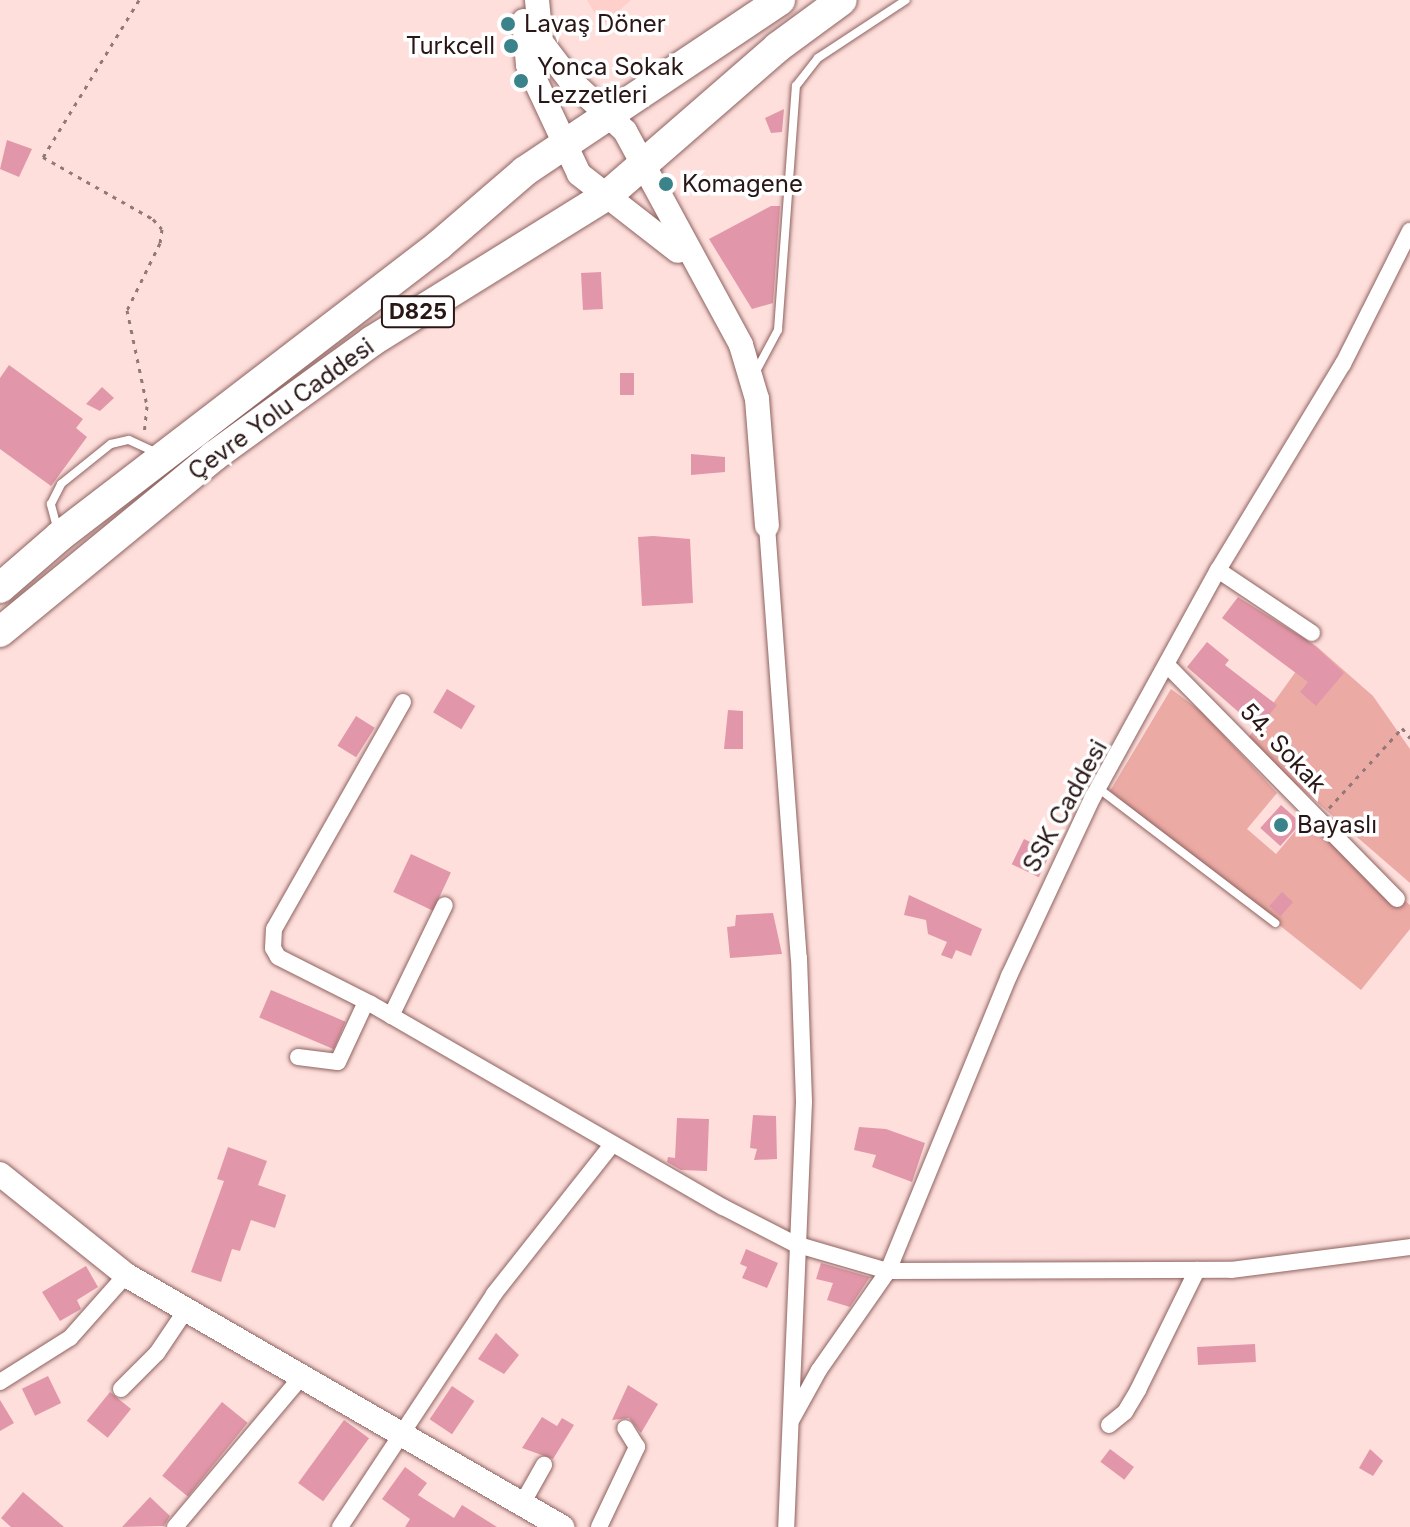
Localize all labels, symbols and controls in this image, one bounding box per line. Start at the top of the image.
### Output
place label: Lavaş Döner [524,10,666,38]
marker: Lavaş Döner [499,15,517,33]
place label: Turkcell [406,32,495,60]
marker: Turkcell [502,37,520,55]
place label: Yonca Sokak Lezzetleri [537,53,684,109]
marker: Yonca Sokak Lezzetleri [512,72,530,90]
place label: Komagene [682,170,803,198]
marker: Komagene [657,175,675,193]
road number: D825 [380,294,456,330]
street label: Çevre Yolu Caddesi [183,332,379,486]
street label: 54. Sokak [1234,697,1332,799]
street label: SSK Caddesi [1017,735,1113,877]
place label: Bayaslı [1297,811,1377,839]
marker: Bayaslı [1272,816,1290,834]

